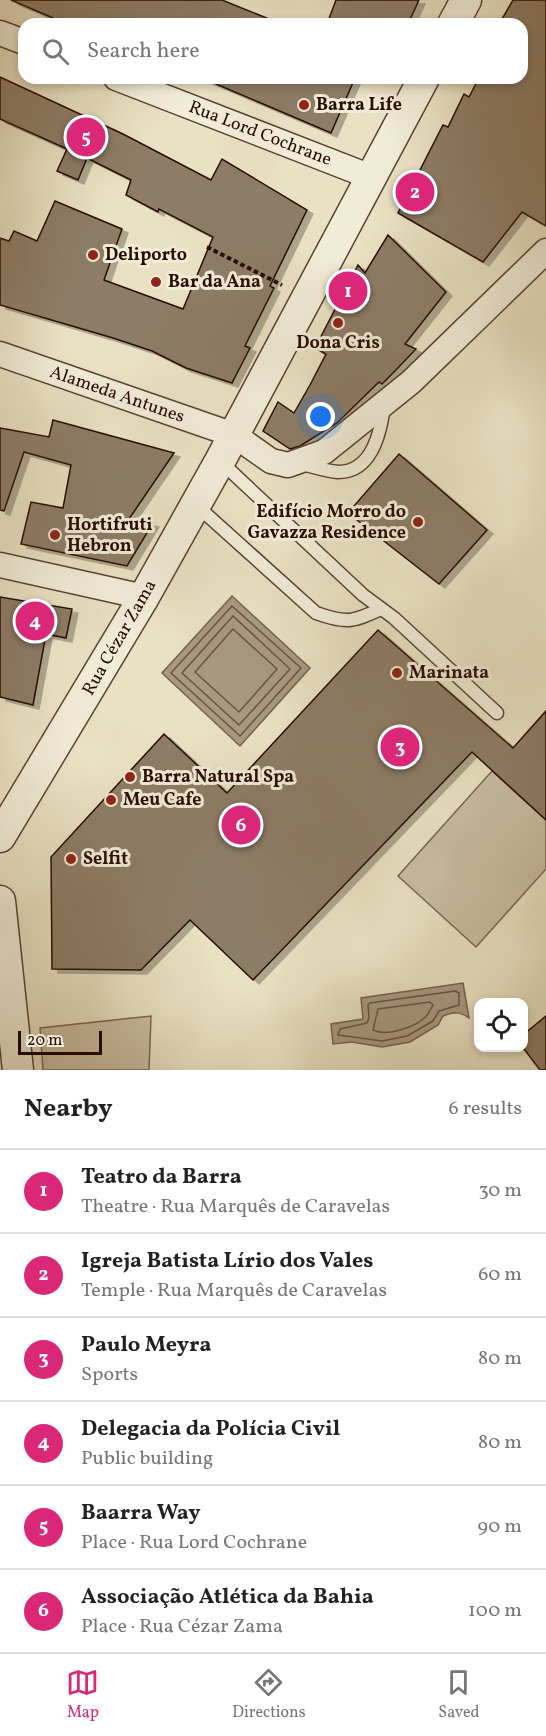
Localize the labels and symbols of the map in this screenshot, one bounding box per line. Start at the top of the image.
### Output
place label: Barra Life [316,93,402,118]
street label: Rua Lord Cochrane [185,95,335,173]
marker: Barra Life [297,98,311,112]
pin: 5 [66,114,106,160]
pin: 2 [396,170,434,214]
place label: Deliporto [105,243,187,268]
marker: Deliporto [86,248,100,262]
pin: 1 [328,268,368,314]
place label: Bar da Ana [168,270,261,295]
marker: Bar da Ana [149,275,163,289]
marker: Dona Cris [331,316,345,330]
place label: Dona Cris [296,331,380,356]
street label: Alameda Antunes [46,360,188,430]
your location [306,402,335,431]
place label: Edifício Morro do Gavazza Residence [247,500,406,546]
place label: Hortifruti Hebron [67,513,153,559]
marker: Edifício Morro do Gavazza Residence [411,515,425,529]
marker: Hortifruti Hebron [48,528,62,542]
street label: Rua Cézar Zama [77,576,163,700]
pin: 4 [15,598,54,644]
place label: Marinata [409,661,489,686]
marker: Marinata [390,666,404,680]
pin: 3 [380,724,420,770]
place label: Barra Natural Spa [142,765,294,790]
marker: Barra Natural Spa [123,770,137,784]
place label: Meu Cafe [123,788,202,813]
marker: Meu Cafe [104,793,118,807]
pin: 6 [222,802,260,848]
place label: Selfit [83,847,128,872]
marker: Selfit [64,852,78,866]
scale bar [18,1028,102,1056]

